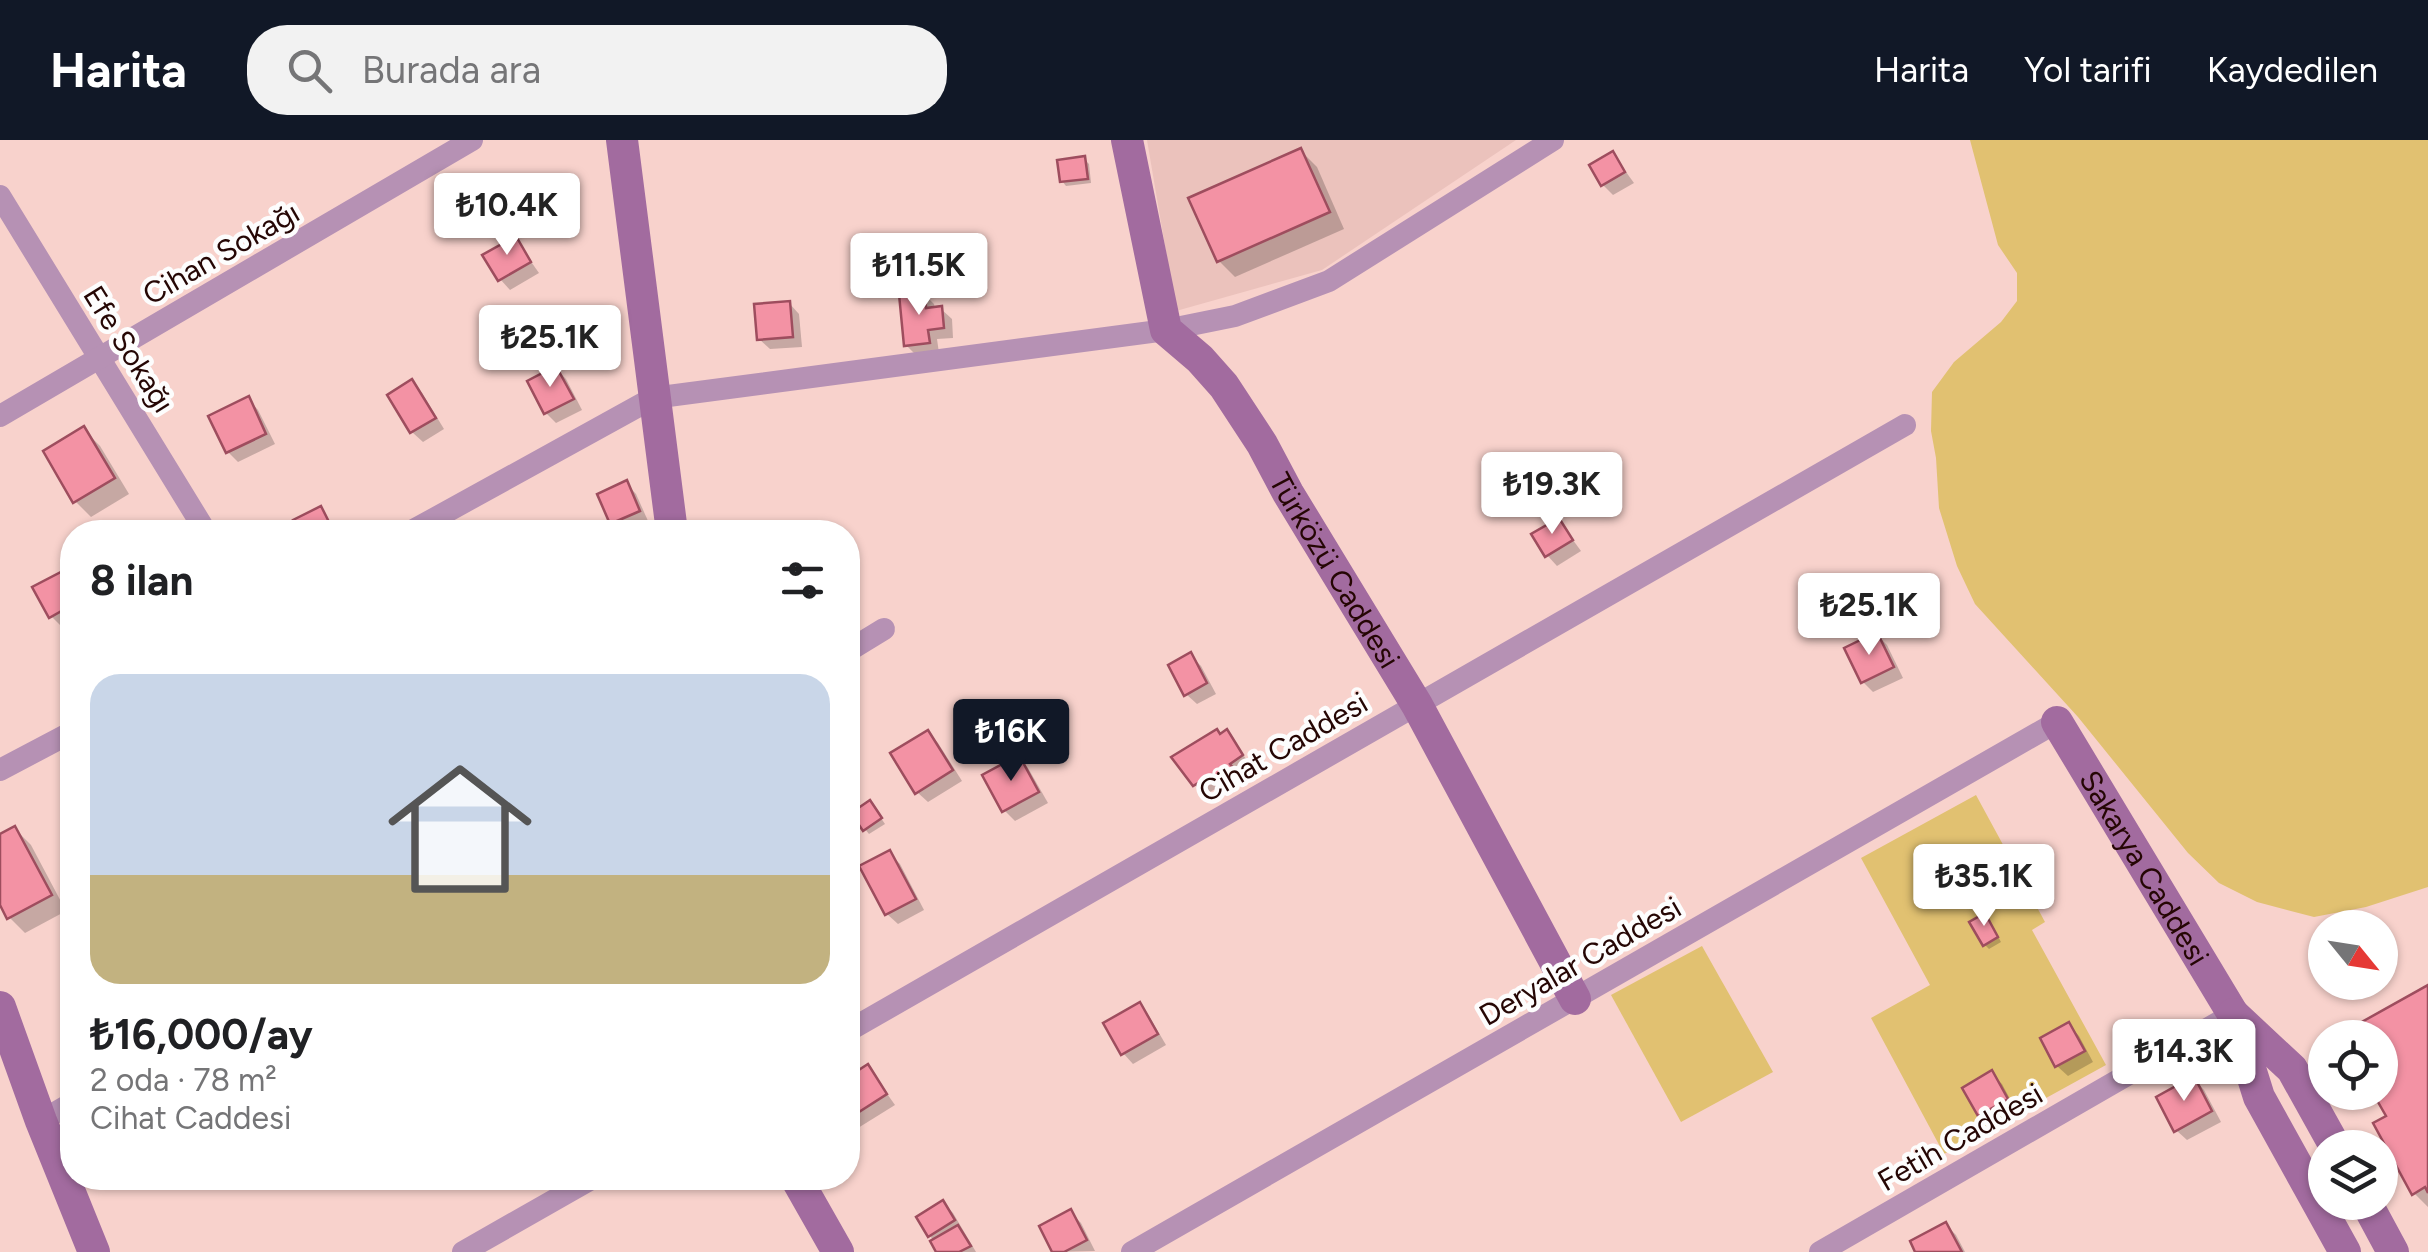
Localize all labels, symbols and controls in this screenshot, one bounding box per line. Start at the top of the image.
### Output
search box [247,25,947,115]
text: Harita [50,41,187,99]
icon: search [282,43,337,98]
text: Burada ara [362,47,541,93]
text: Harita [1874,49,1969,91]
text: Yol tarifi [2024,49,2152,91]
text: Kaydedilen [2207,49,2378,91]
pin: ₺10.4K [426,173,588,258]
text: ₺10.4K [456,186,558,224]
street label: Cihan Sokağı [136,193,306,313]
pin: ₺11.5K [838,233,1000,318]
text: ₺11.5K [872,246,966,284]
street label: Efe Sokağı [76,279,182,419]
pin: ₺25.1K [469,305,631,390]
text: ₺25.1K [501,318,599,356]
pin: ₺19.3K [1471,452,1633,537]
text: ₺19.3K [1503,465,1601,503]
street label: Türközü Caddesi [1262,466,1409,675]
icon: filters [775,553,830,608]
text: 8 ilan [90,555,193,606]
pin: ₺25.1K [1788,573,1950,658]
text: ₺25.1K [1820,586,1918,624]
street label: Cihat Caddesi [1192,684,1374,810]
pin: ₺16K [952,699,1070,784]
text: ₺16K [975,712,1047,750]
icon: home [370,739,550,919]
street label: Sakarya Caddesi [2072,763,2218,972]
pin: ₺35.1K [1903,844,2065,929]
text: ₺35.1K [1935,857,2033,895]
street label: Deryalar Caddesi [1473,888,1687,1034]
north arrow [2308,910,2398,1000]
map controls [2308,910,2398,1220]
text: ₺16,000/ay [90,1009,313,1060]
pin: ₺14.3K [2103,1019,2265,1104]
button: locate [2308,1020,2398,1110]
text: ₺14.3K [2134,1032,2234,1070]
text: 2 oda · 78 m² [90,1061,277,1099]
street label: Fetih Caddesi [1871,1075,2049,1199]
text: Cihat Caddesi [90,1099,291,1137]
button: layers [2308,1130,2398,1220]

